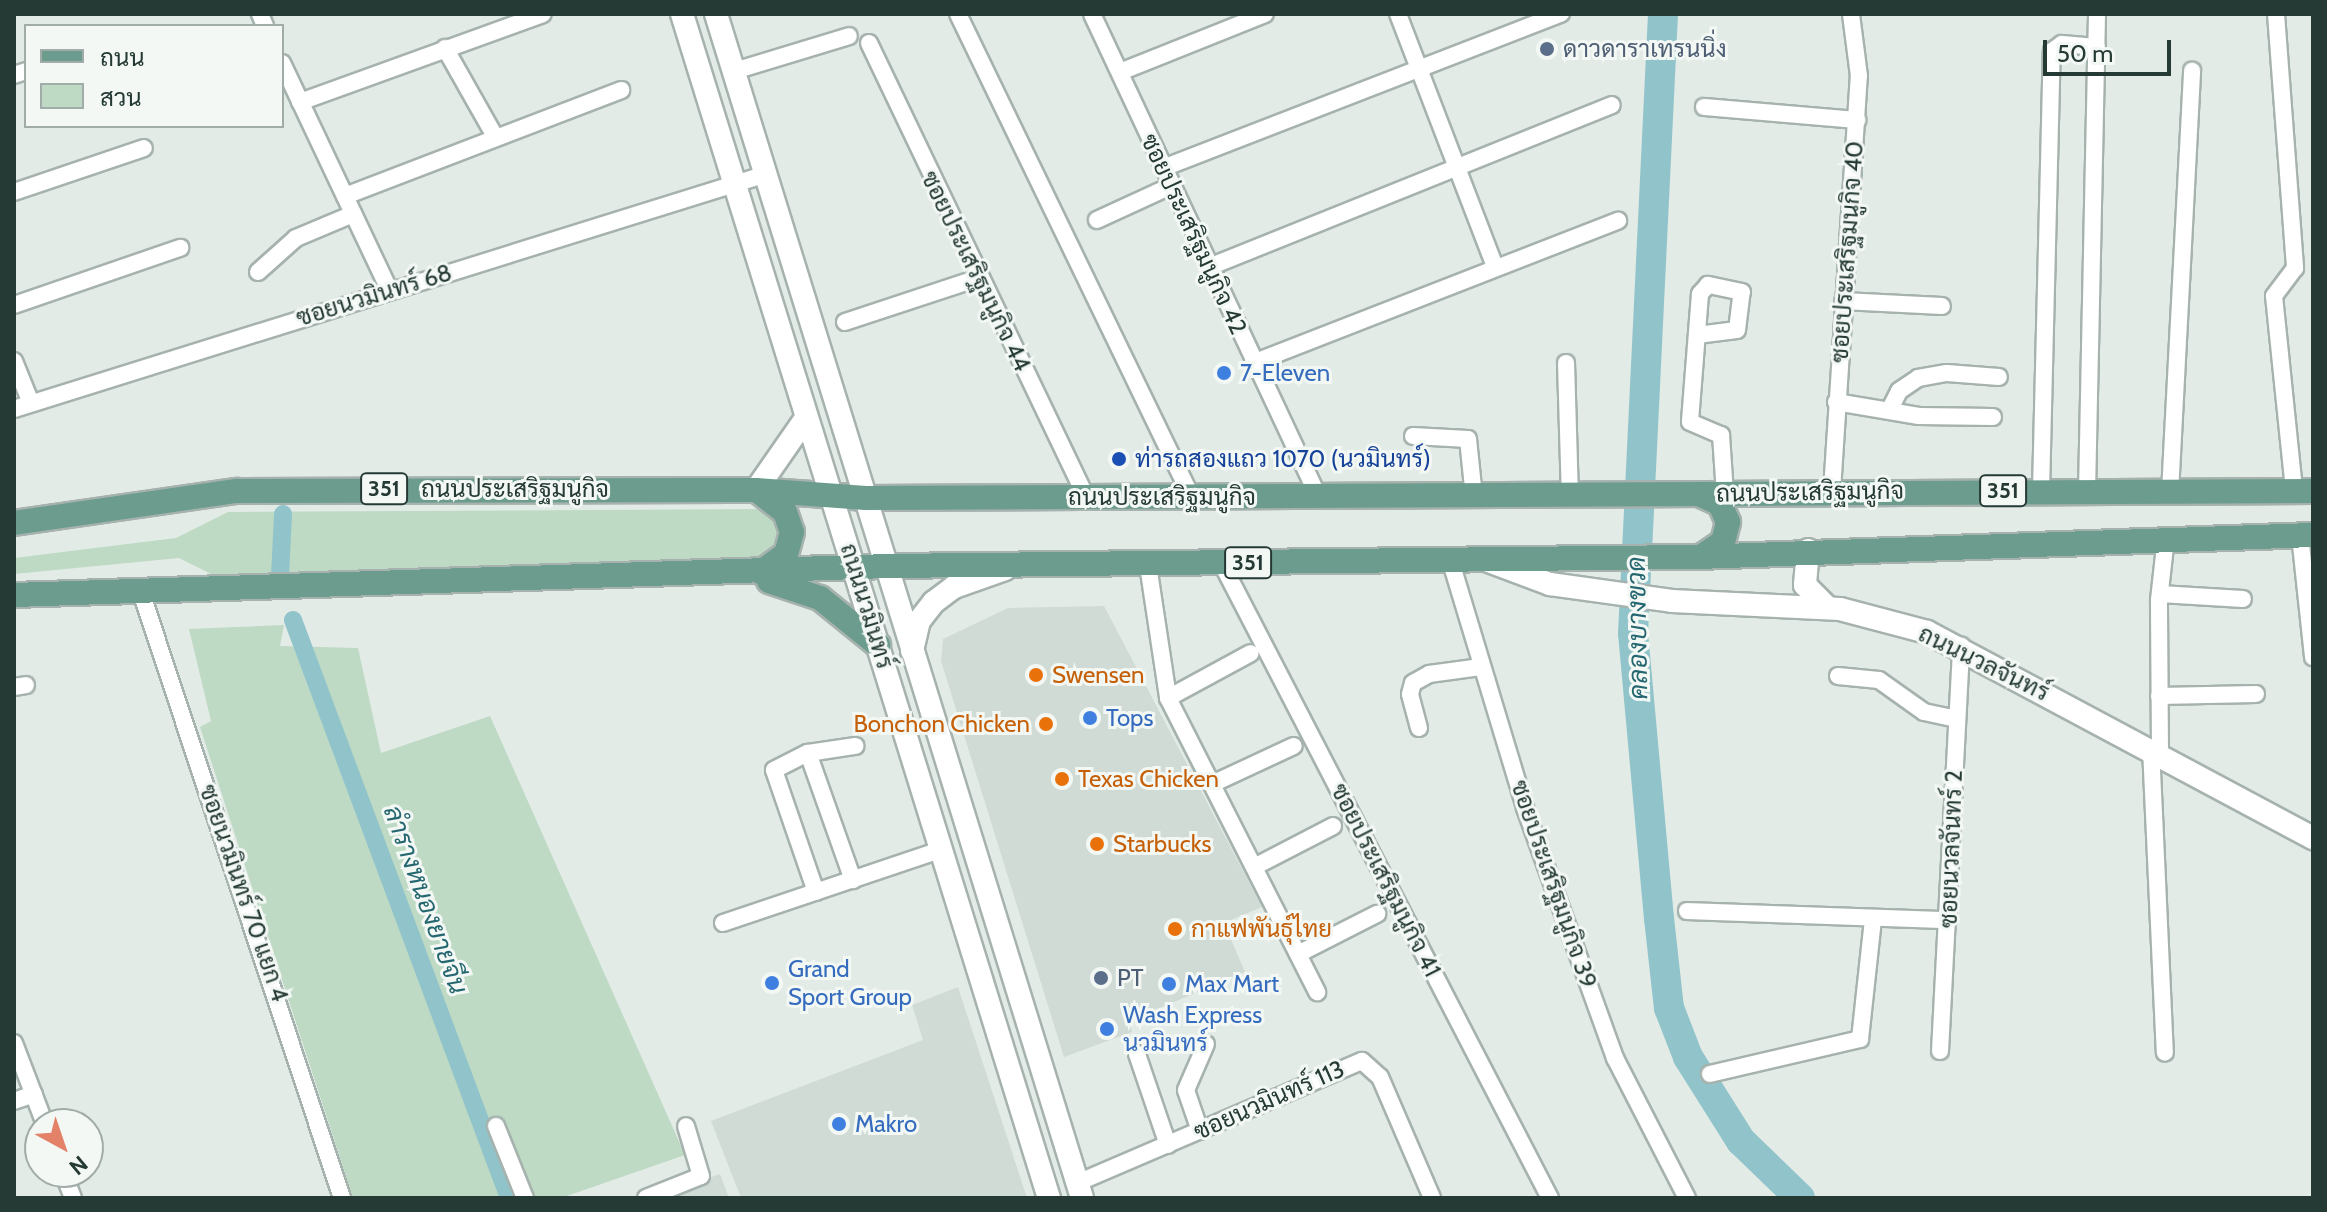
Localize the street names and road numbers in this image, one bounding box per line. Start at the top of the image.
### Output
street label: ซอยประเสริฐมนูกิจ 42 [1135,129,1253,339]
street label: ซอยประเสริฐมนูกิจ 40 [1825,140,1869,364]
street label: ซอยประเสริฐมนูกิจ 44 [915,166,1037,376]
street label: ซอยนวมินทร์ 68 [293,258,455,332]
road number: 351 [360,471,408,507]
road number: 351 [1979,473,2027,509]
street label: ถนนประเสริฐมนูกิจ [421,475,609,503]
street label: ถนนประเสริฐมนูกิจ [1716,476,1904,508]
street label: ถนนประเสริฐมนูกิจ [1068,483,1256,511]
street label: ถนนนวมินทร์ [834,540,900,672]
road number: 351 [1224,545,1272,581]
street label: ถนนนวลจันทร์ [1914,619,2054,707]
street label: ซอยนวลจันทร์ 2 [1934,770,1968,928]
street label: ซอยประเสริฐมนูกิจ 39 [1505,776,1603,992]
street label: ซอยประเสริฐมนูกิจ 41 [1325,779,1447,981]
street label: ซอยนวมินทร์ 70 แยก 4 [193,781,295,1005]
street label: ซอยนวมินทร์ 113 [1189,1054,1349,1146]

